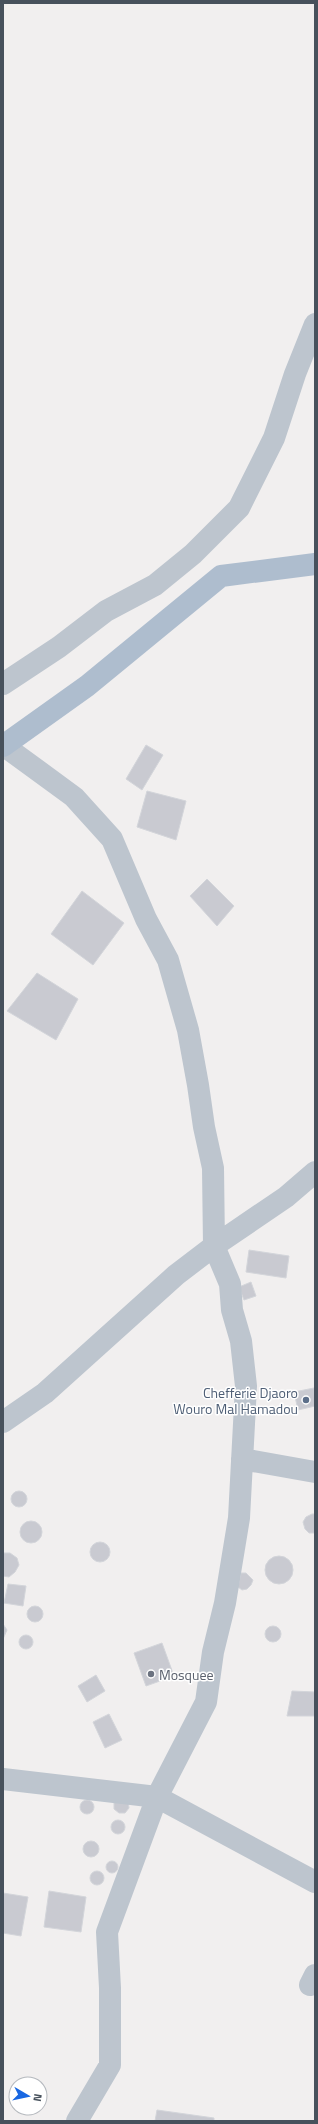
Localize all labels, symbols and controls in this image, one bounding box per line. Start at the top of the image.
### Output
place label: Chefferie Djaoro Wouro Mal Hamadou [173,1382,298,1419]
marker: Chefferie Djaoro Wouro Mal Hamadou [301,1395,311,1405]
place label: Mosquee [159,1664,214,1685]
marker: Mosquee [146,1669,156,1679]
north arrow [8,2076,48,2116]
text: N [29,2093,46,2103]

